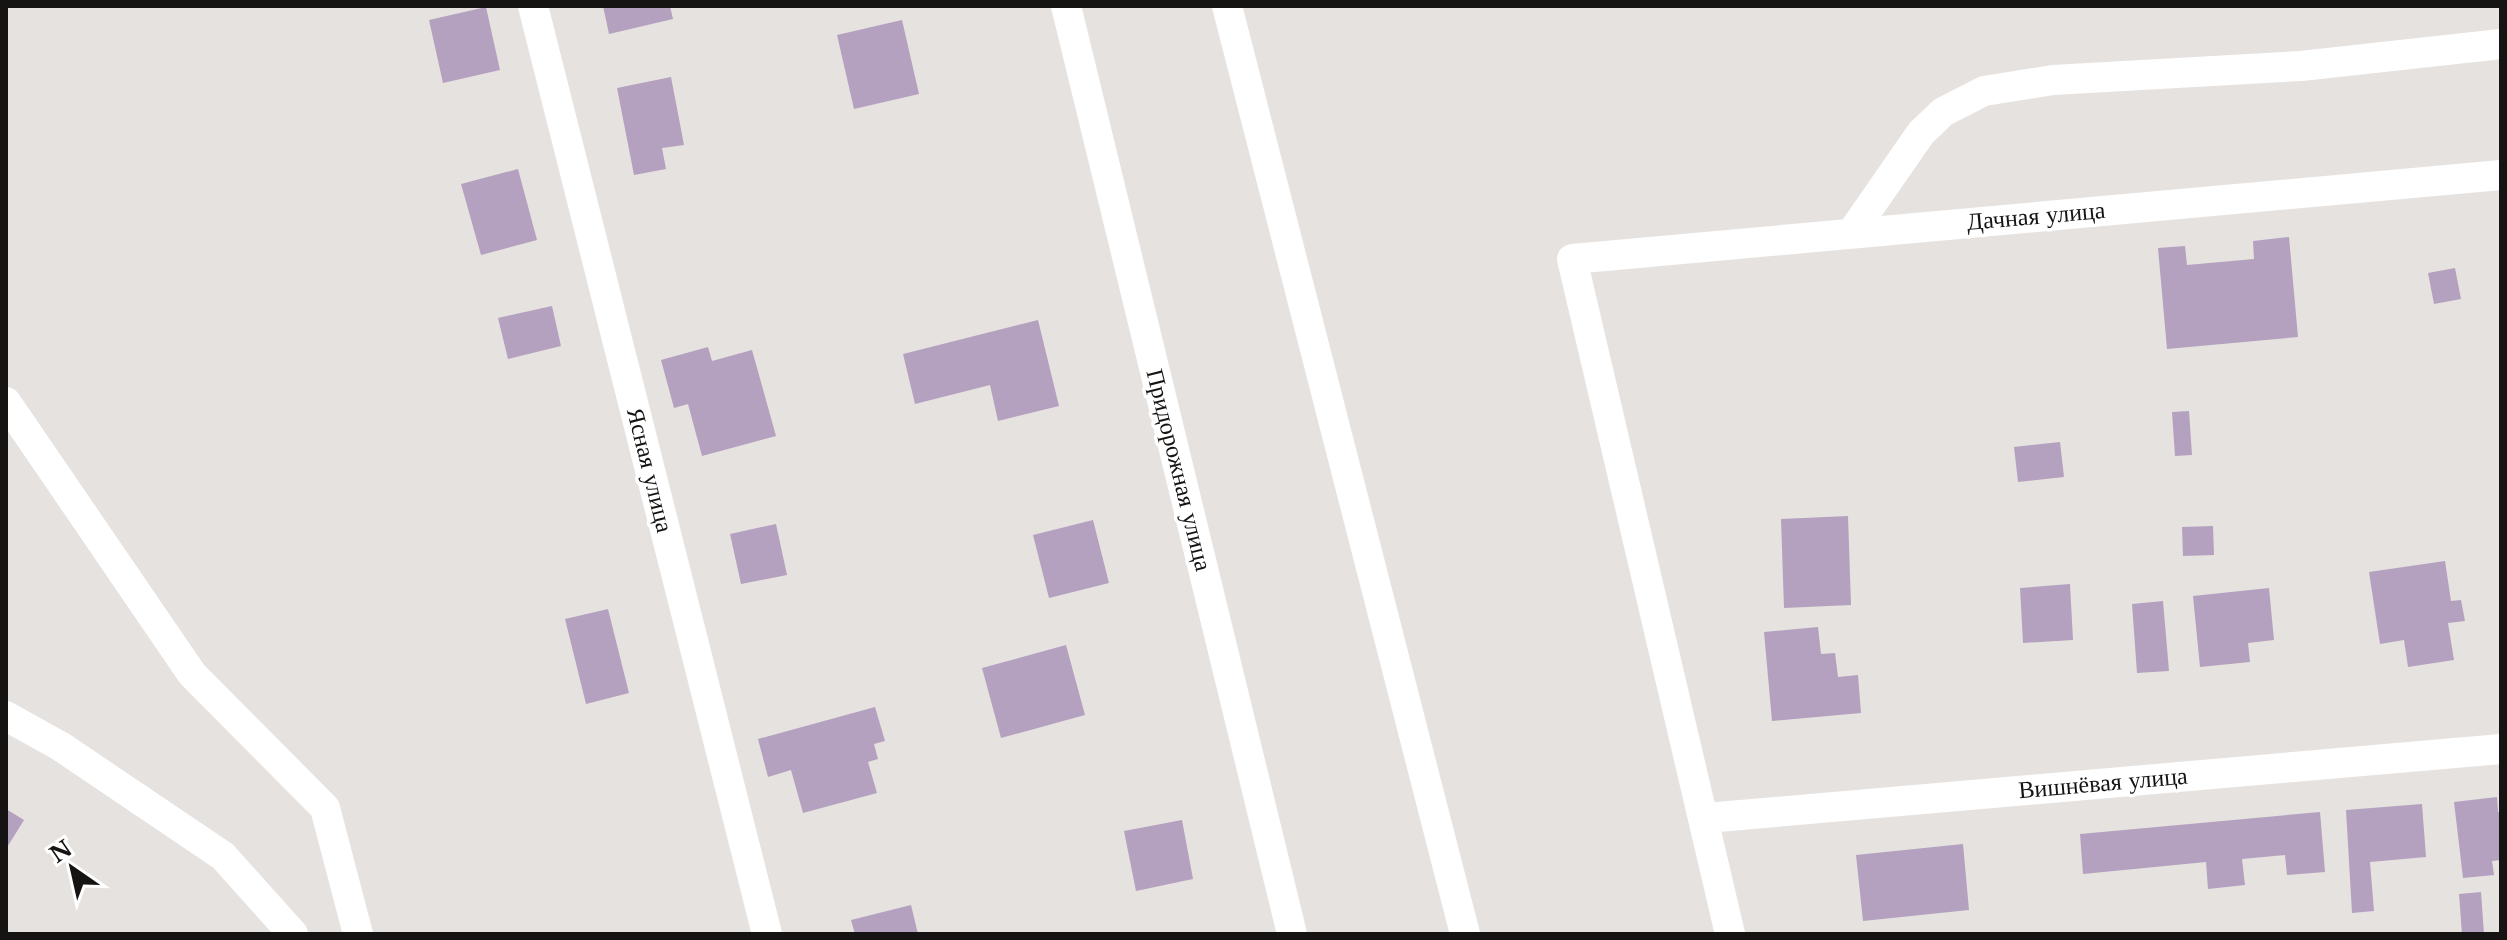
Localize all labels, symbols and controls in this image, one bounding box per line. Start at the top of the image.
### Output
street label: Дачная улица [1966,195,2107,236]
street label: Придорожная улица [1140,366,1219,574]
street label: Ясная улица [621,405,680,535]
street label: Вишнёвая улица [2017,761,2189,804]
north arrow [32,828,112,908]
text: N [45,835,77,869]

